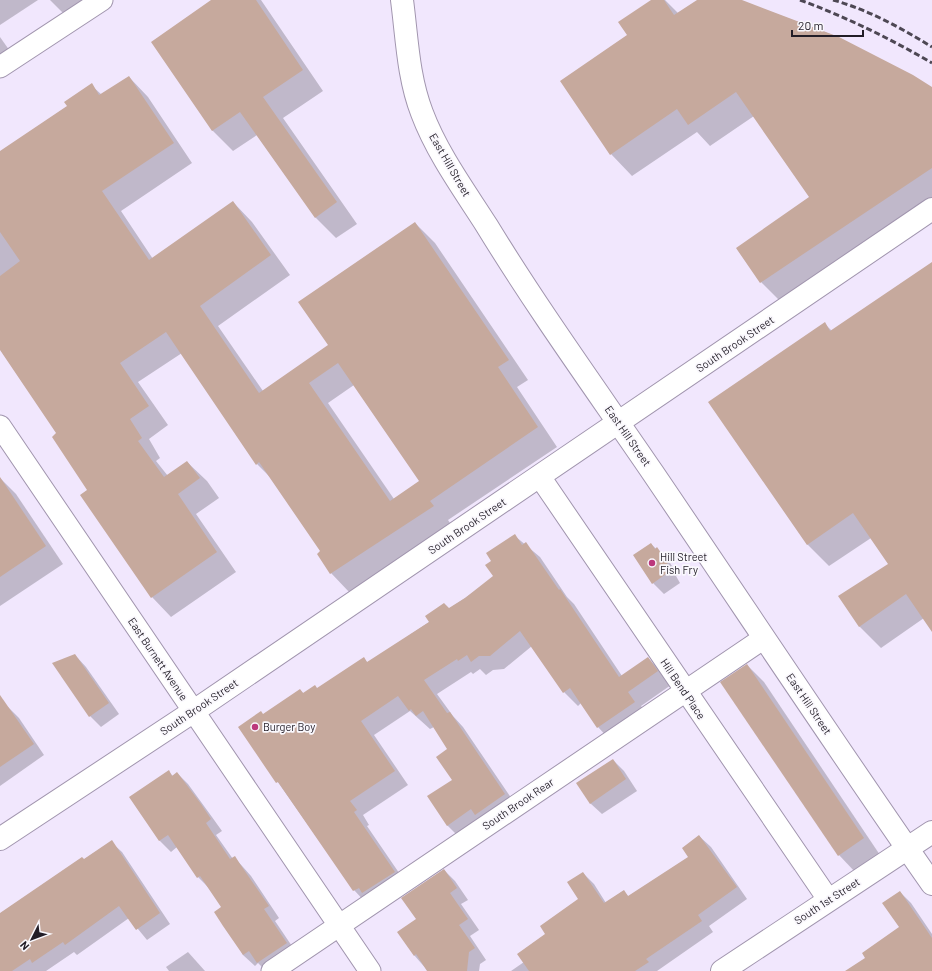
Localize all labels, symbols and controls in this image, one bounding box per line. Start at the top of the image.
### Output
scale bar [792,12,863,38]
text: 20 m [798,18,824,32]
street label: East Hill Street [427,131,474,199]
street label: South Brook Street [693,313,776,374]
street label: East Hill Street [603,403,654,469]
street label: South Brook Street [425,495,508,556]
place label: Hill Street Fish Fry [660,550,707,576]
marker: Hill Street Fish Fry [647,558,657,568]
street label: East Burnett Avenue [126,615,191,703]
street label: Hill Bend Place [658,656,709,722]
street label: East Hill Street [784,671,835,737]
street label: South Brook Street [157,676,240,737]
place label: Burger Boy [263,720,315,733]
marker: Burger Boy [250,722,260,732]
street label: South Brook Rear [480,775,556,832]
street label: South 1st Street [791,874,862,927]
north arrow [12,919,52,959]
text: N [17,939,31,953]

